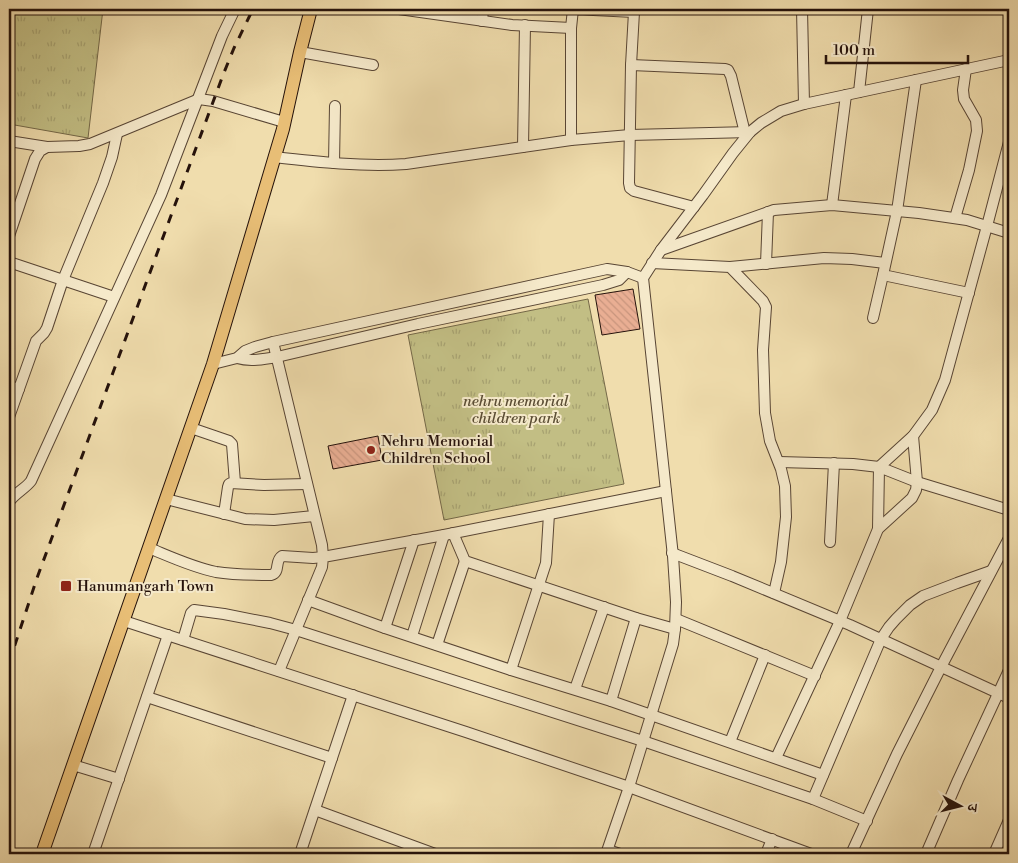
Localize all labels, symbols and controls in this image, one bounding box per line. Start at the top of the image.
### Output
scale bar [826,32,968,64]
text: 100 m [833,41,875,60]
park label: nehru memorial children park [463,392,569,428]
place label: Nehru Memorial Children School [381,432,494,468]
marker: Nehru Memorial Children School [365,444,377,456]
place label: Hanumangarh Town [77,577,214,596]
marker: Hanumangarh Town [59,579,73,593]
north arrow [936,780,986,830]
text: उ [962,802,981,813]

